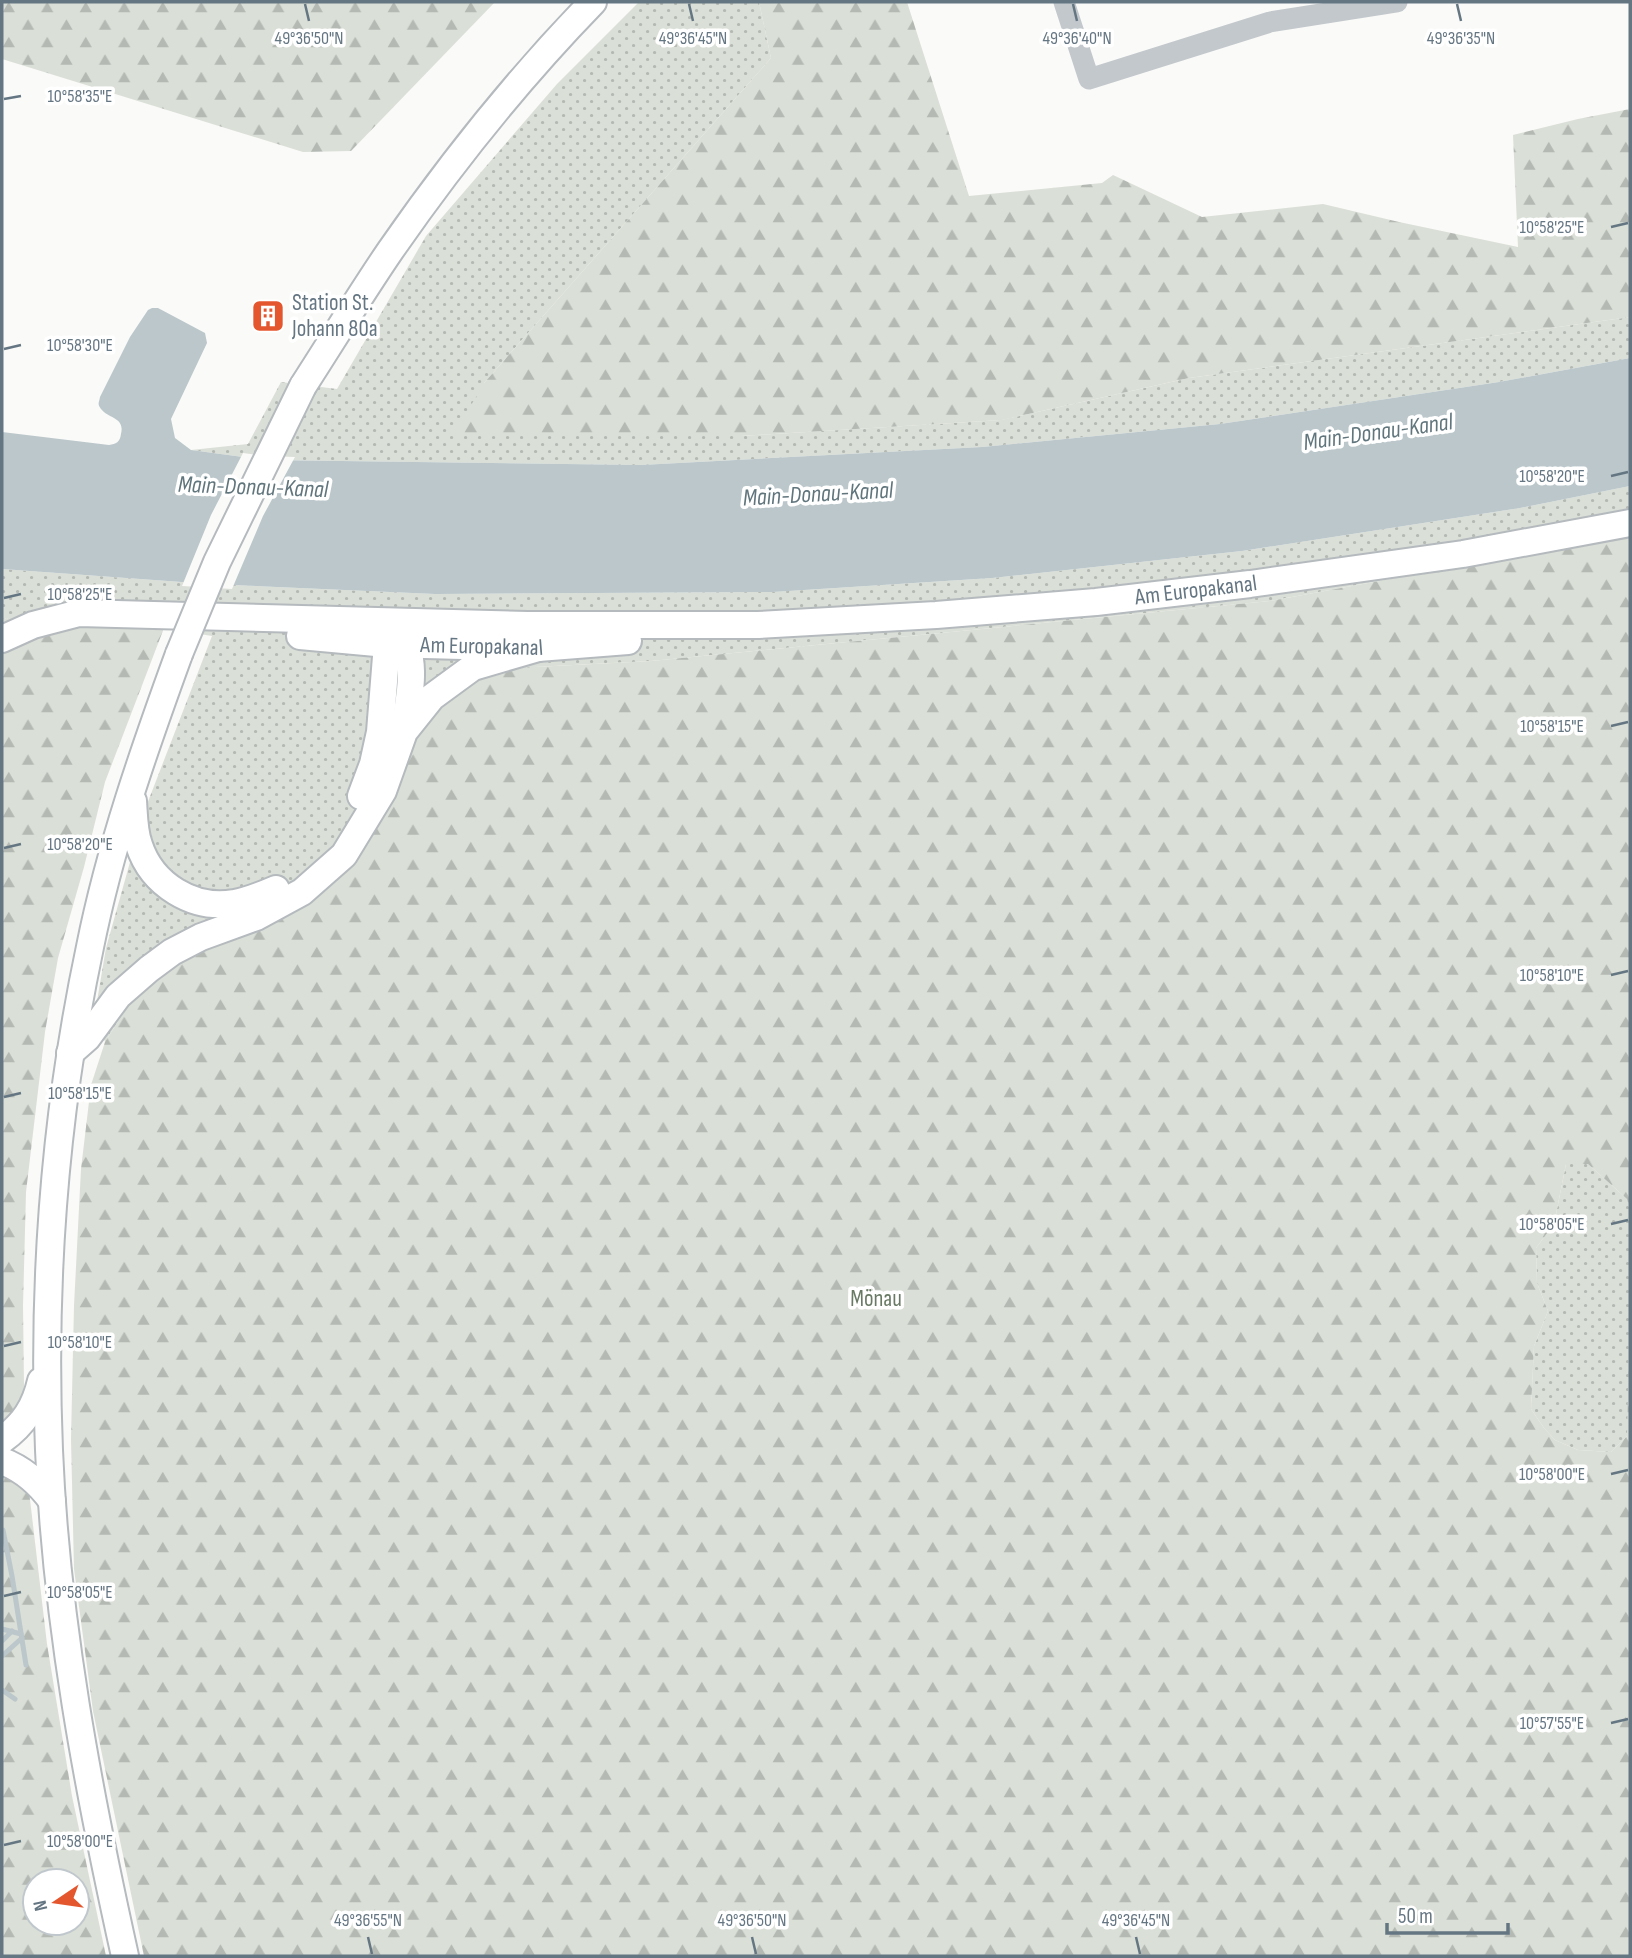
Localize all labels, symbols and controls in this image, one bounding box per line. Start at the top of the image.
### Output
text: 49°36'50"N [275,28,343,49]
text: 49°36'45"N [659,28,727,49]
text: 49°36'40"N [1042,28,1112,49]
text: 49°36'35"N [1427,28,1495,49]
text: 10°58'35"E [48,86,112,107]
text: 10°58'25"E [1520,217,1584,238]
place label: Station St. Johann 80a [291,289,378,343]
building icon: Station St. Johann 80a [249,297,287,335]
text: 10°58'30"E [47,335,113,356]
water label: Main-Donau-Kanal [1302,407,1455,457]
text: 10°58'20"E [1519,466,1585,487]
water label: Main-Donau-Kanal [177,470,329,504]
water label: Main-Donau-Kanal [742,476,894,512]
street label: Am Europakanal [1132,569,1259,611]
text: 10°58'25"E [48,584,112,605]
street label: Am Europakanal [419,631,544,662]
text: 10°58'15"E [1520,716,1584,737]
text: 10°58'20"E [47,834,113,855]
text: 10°58'10"E [1520,965,1584,986]
text: 10°58'15"E [48,1083,112,1104]
text: 10°58'05"E [1519,1214,1585,1235]
park label: Mönau [850,1285,902,1313]
text: 10°58'10"E [48,1332,112,1353]
text: 10°58'00"E [1519,1464,1585,1485]
text: 10°58'05"E [47,1582,113,1603]
text: 10°57'55"E [1520,1713,1584,1734]
text: 10°58'00"E [47,1831,113,1852]
north arrow [21,1867,91,1937]
scale bar [1387,1892,1508,1936]
text: N [29,1898,53,1913]
text: 50 m [1398,1904,1433,1929]
text: 49°36'55"N [334,1910,402,1931]
text: 49°36'50"N [718,1910,786,1931]
text: 49°36'45"N [1102,1910,1170,1931]

